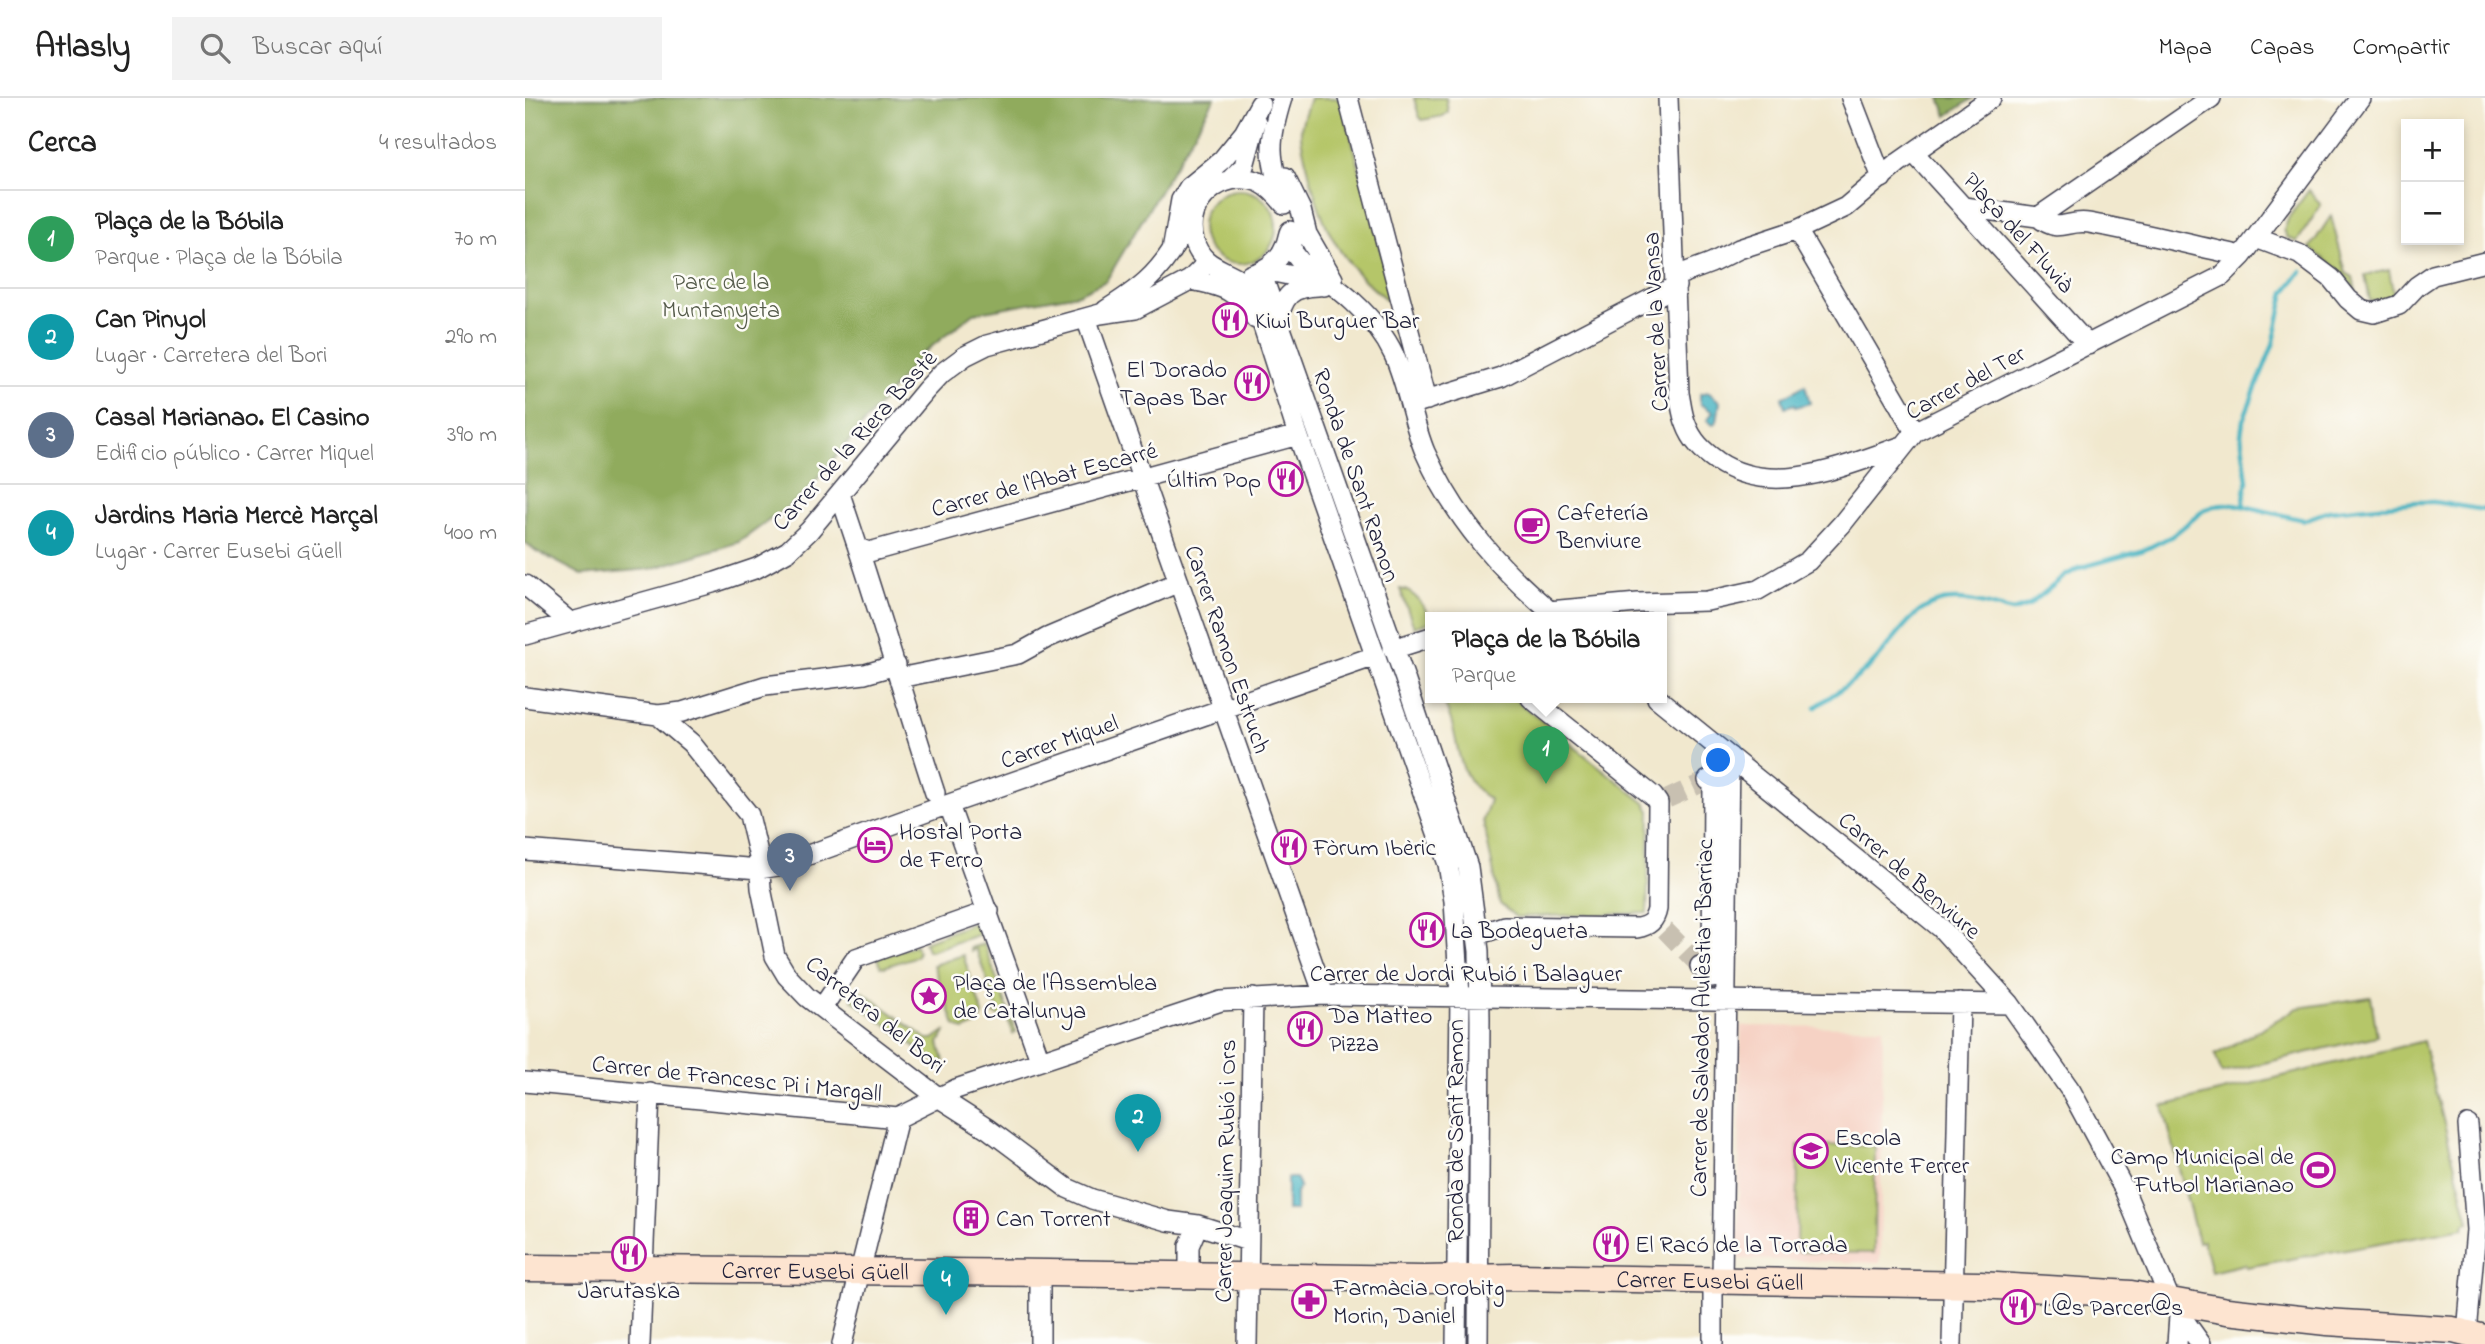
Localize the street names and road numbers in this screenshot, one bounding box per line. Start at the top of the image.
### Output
street label: Plaça del Fluvià [1953,165,2081,302]
street label: Carrer de la Vansa [1635,231,1680,413]
street label: Carrer del Ter [1900,338,2033,431]
street label: Carrer de la Riera Bastè [765,343,947,540]
street label: Ronda de Sant Ramon [1302,364,1408,587]
street label: Carrer de l'Abat Escarré [928,434,1162,528]
street label: Carrer Ramon Estruch [1174,541,1278,759]
street label: Carrer Miquel [996,707,1123,780]
street label: Carrer de Benviure [1829,805,1988,949]
street label: Carrer de Salvador Aulèstia i Barriac [1683,838,1724,1198]
street label: Carretera del Bori [797,948,952,1084]
street label: Carrer de Jordi Rubió i Balaguer [1310,958,1623,993]
street label: Ronda de Sant Ramon [1440,1019,1475,1243]
street label: Carrer Joaquim Rubió i Ors [1208,1039,1247,1303]
street label: Carrer de Francesc Pi i Margall [590,1048,884,1113]
street label: Carrer Eusebi Güell [721,1255,909,1292]
street label: Carrer Eusebi Güell [1616,1264,1804,1302]

